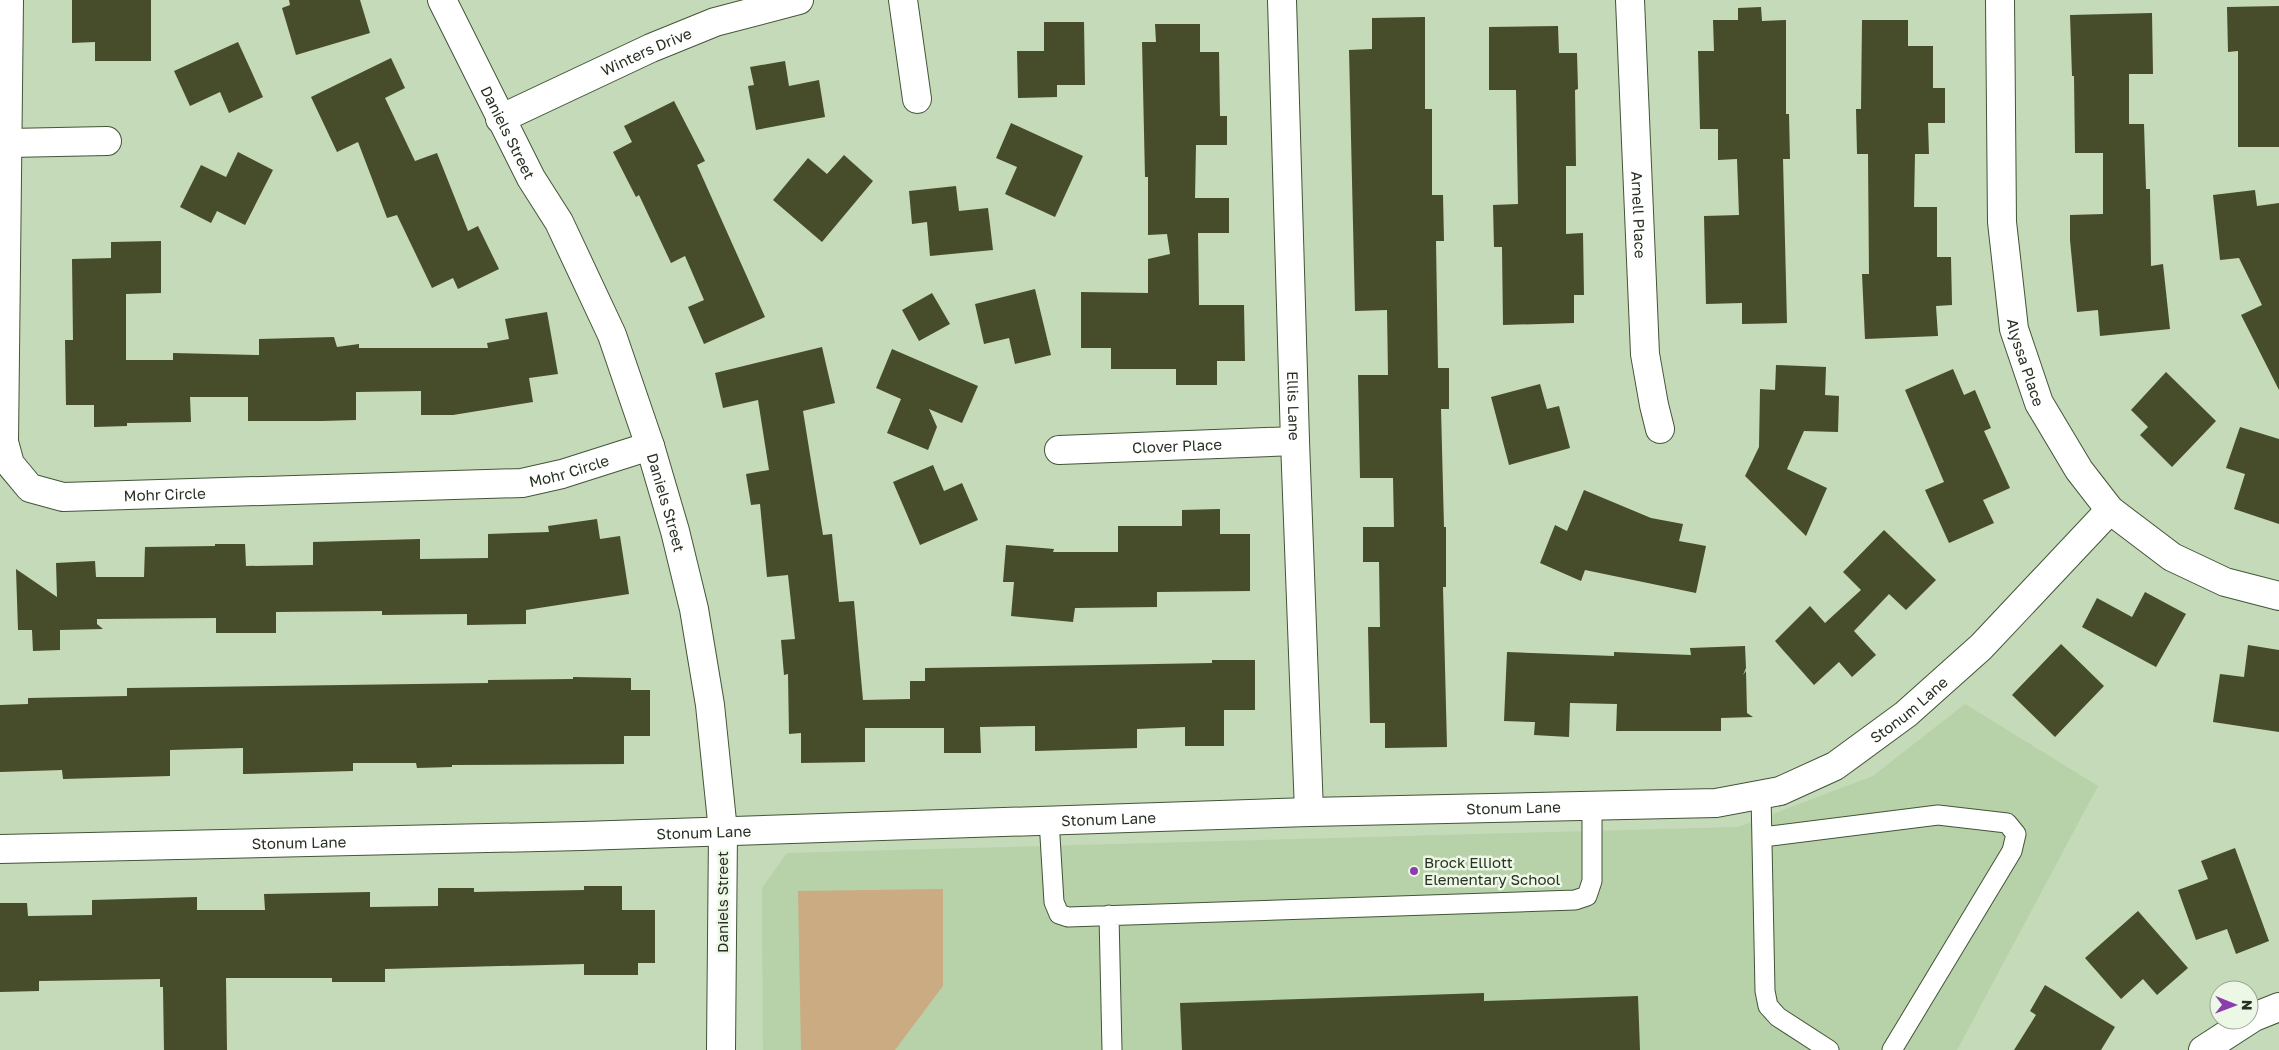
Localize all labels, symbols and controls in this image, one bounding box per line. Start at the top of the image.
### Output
street label: Winters Drive [598,23,694,79]
street label: Daniels Street [477,83,539,182]
street label: Arnell Place [1628,171,1650,259]
street label: Alyssa Place [2004,318,2048,409]
street label: Ellis Lane [1284,371,1304,441]
street label: Clover Place [1132,435,1223,456]
street label: Mohr Circle [527,451,611,490]
street label: Daniels Street [644,451,689,554]
street label: Mohr Circle [123,484,206,504]
street label: Stonum Lane [1866,672,1951,746]
street label: Stonum Lane [1466,797,1561,818]
street label: Stonum Lane [1061,808,1157,829]
street label: Stonum Lane [656,821,752,843]
street label: Stonum Lane [251,832,347,852]
street label: Daniels Street [713,851,731,953]
place label: Brock Elliott Elementary School [1424,853,1560,888]
marker: Brock Elliott Elementary School [1408,865,1420,877]
north arrow [2209,980,2259,1030]
text: N [2239,1000,2256,1011]

